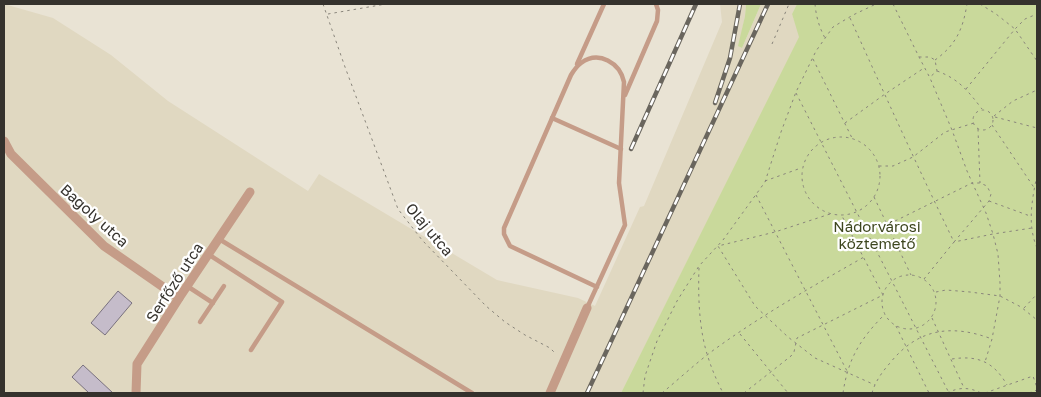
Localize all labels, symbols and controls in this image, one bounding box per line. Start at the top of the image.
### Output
street label: Bagoly utca [57,180,133,250]
street label: Olaj utca [403,199,457,259]
park label: Nádorvárosi köztemető [833,217,921,252]
street label: Serfőző utca [142,239,206,325]

